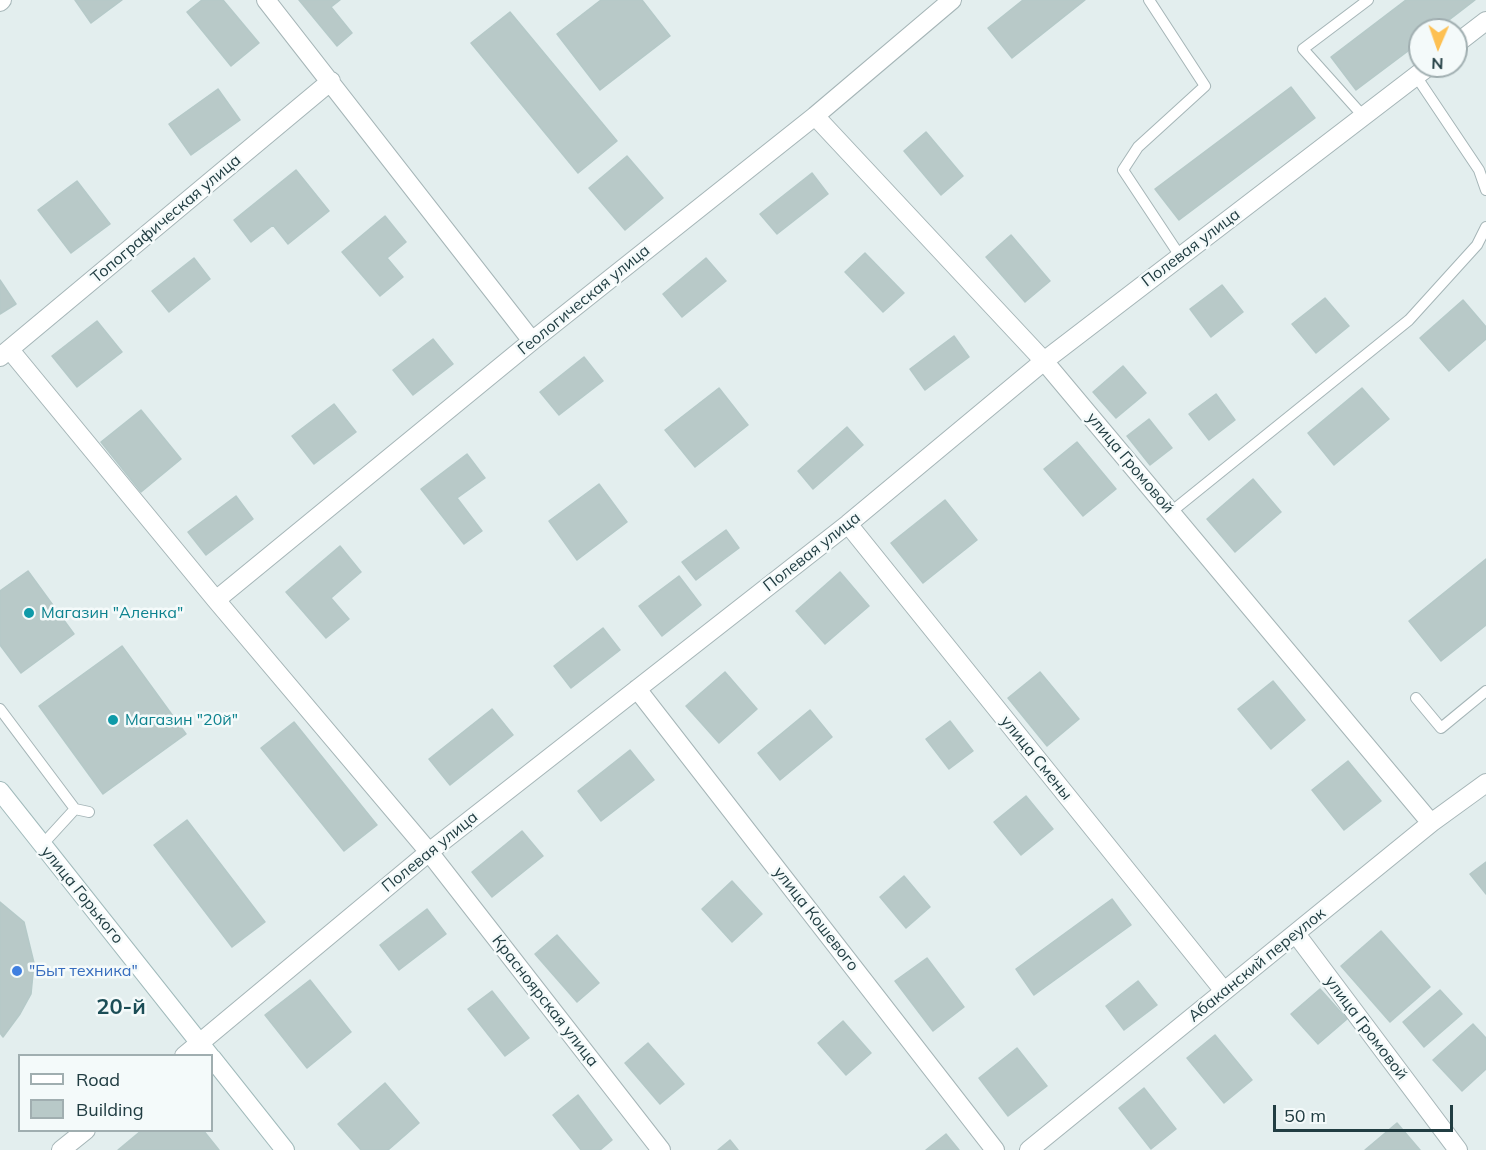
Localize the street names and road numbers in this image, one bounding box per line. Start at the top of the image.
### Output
street label: Топографическая улица [87,151,245,287]
street label: Полевая улица [1138,205,1244,291]
street label: Геологическая улица [514,241,654,359]
street label: улица Громовой [1082,409,1178,517]
street label: Полевая улица [760,508,864,596]
street label: улица Смены [996,712,1076,804]
street label: Полевая улица [378,807,482,897]
street label: улица Горького [37,842,127,948]
street label: улица Кошевого [769,863,863,975]
street label: Абаканский переулок [1185,904,1329,1026]
street label: Красноярская улица [488,931,602,1071]
street label: улица Громовой [1321,972,1411,1084]

